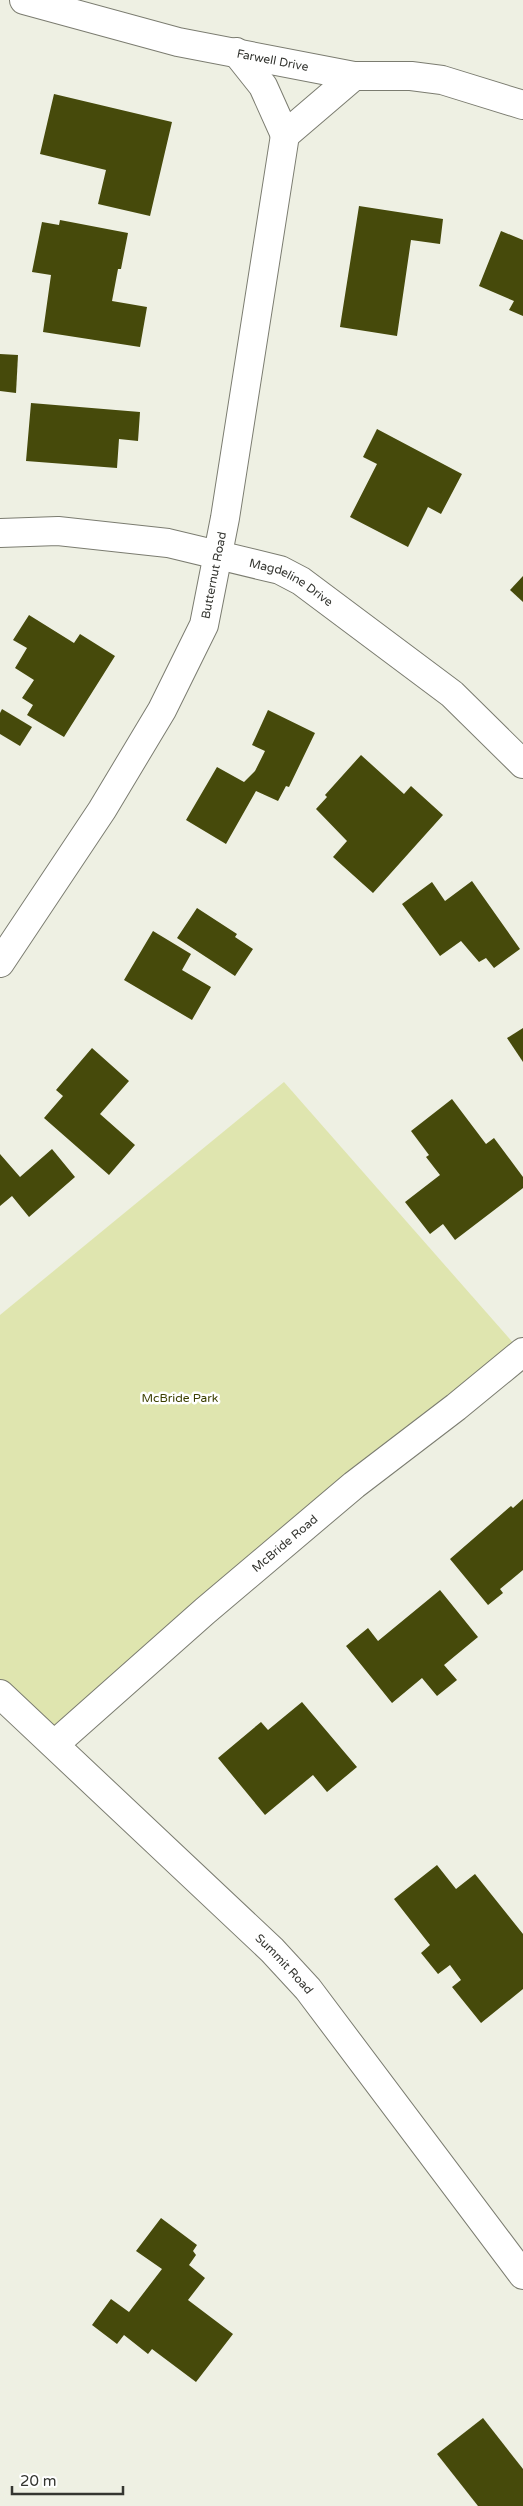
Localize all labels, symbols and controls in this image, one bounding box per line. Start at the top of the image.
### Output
street label: Farwell Drive [236,47,310,74]
street label: Butternut Road [198,530,229,620]
street label: Magdeline Drive [248,556,336,609]
park label: McBride Park [142,1391,219,1405]
street label: McBride Road [249,1512,320,1575]
street label: Summit Road [252,1931,316,1997]
scale bar [12,2464,124,2496]
text: 20 m [20,2472,57,2490]

